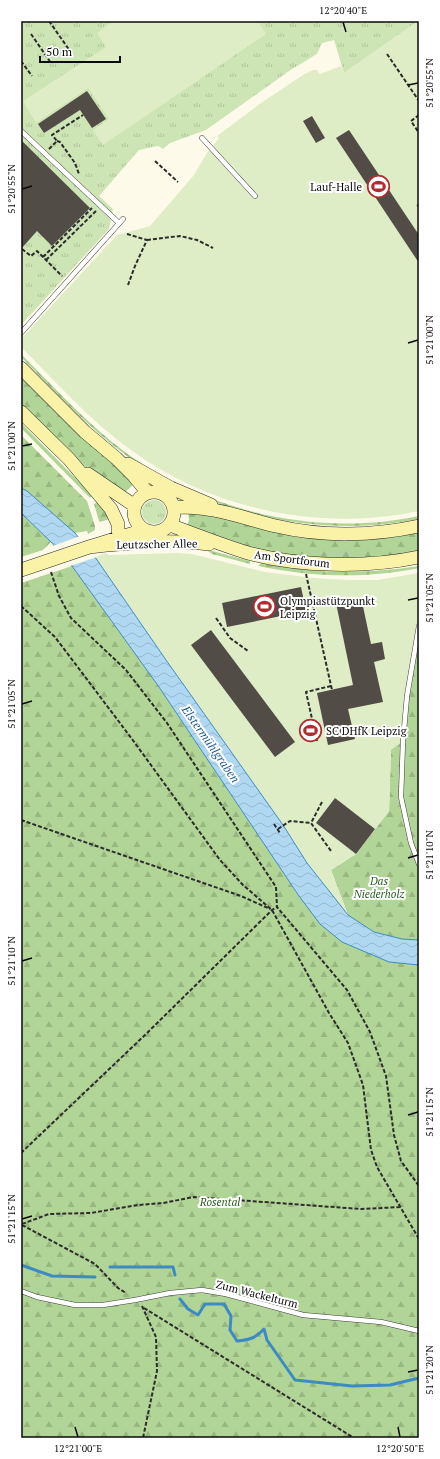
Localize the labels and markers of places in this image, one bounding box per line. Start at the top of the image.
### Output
sports icon: Lauf-Halle [365,174,391,200]
place label: Lauf-Halle [310,180,362,194]
sports icon: Olympiastützpunkt Leipzig [251,594,277,620]
place label: Olympiastützpunkt Leipzig [280,594,375,621]
sports icon: SC DHfK Leipzig [298,718,324,744]
place label: SC DHfK Leipzig [326,724,407,738]

